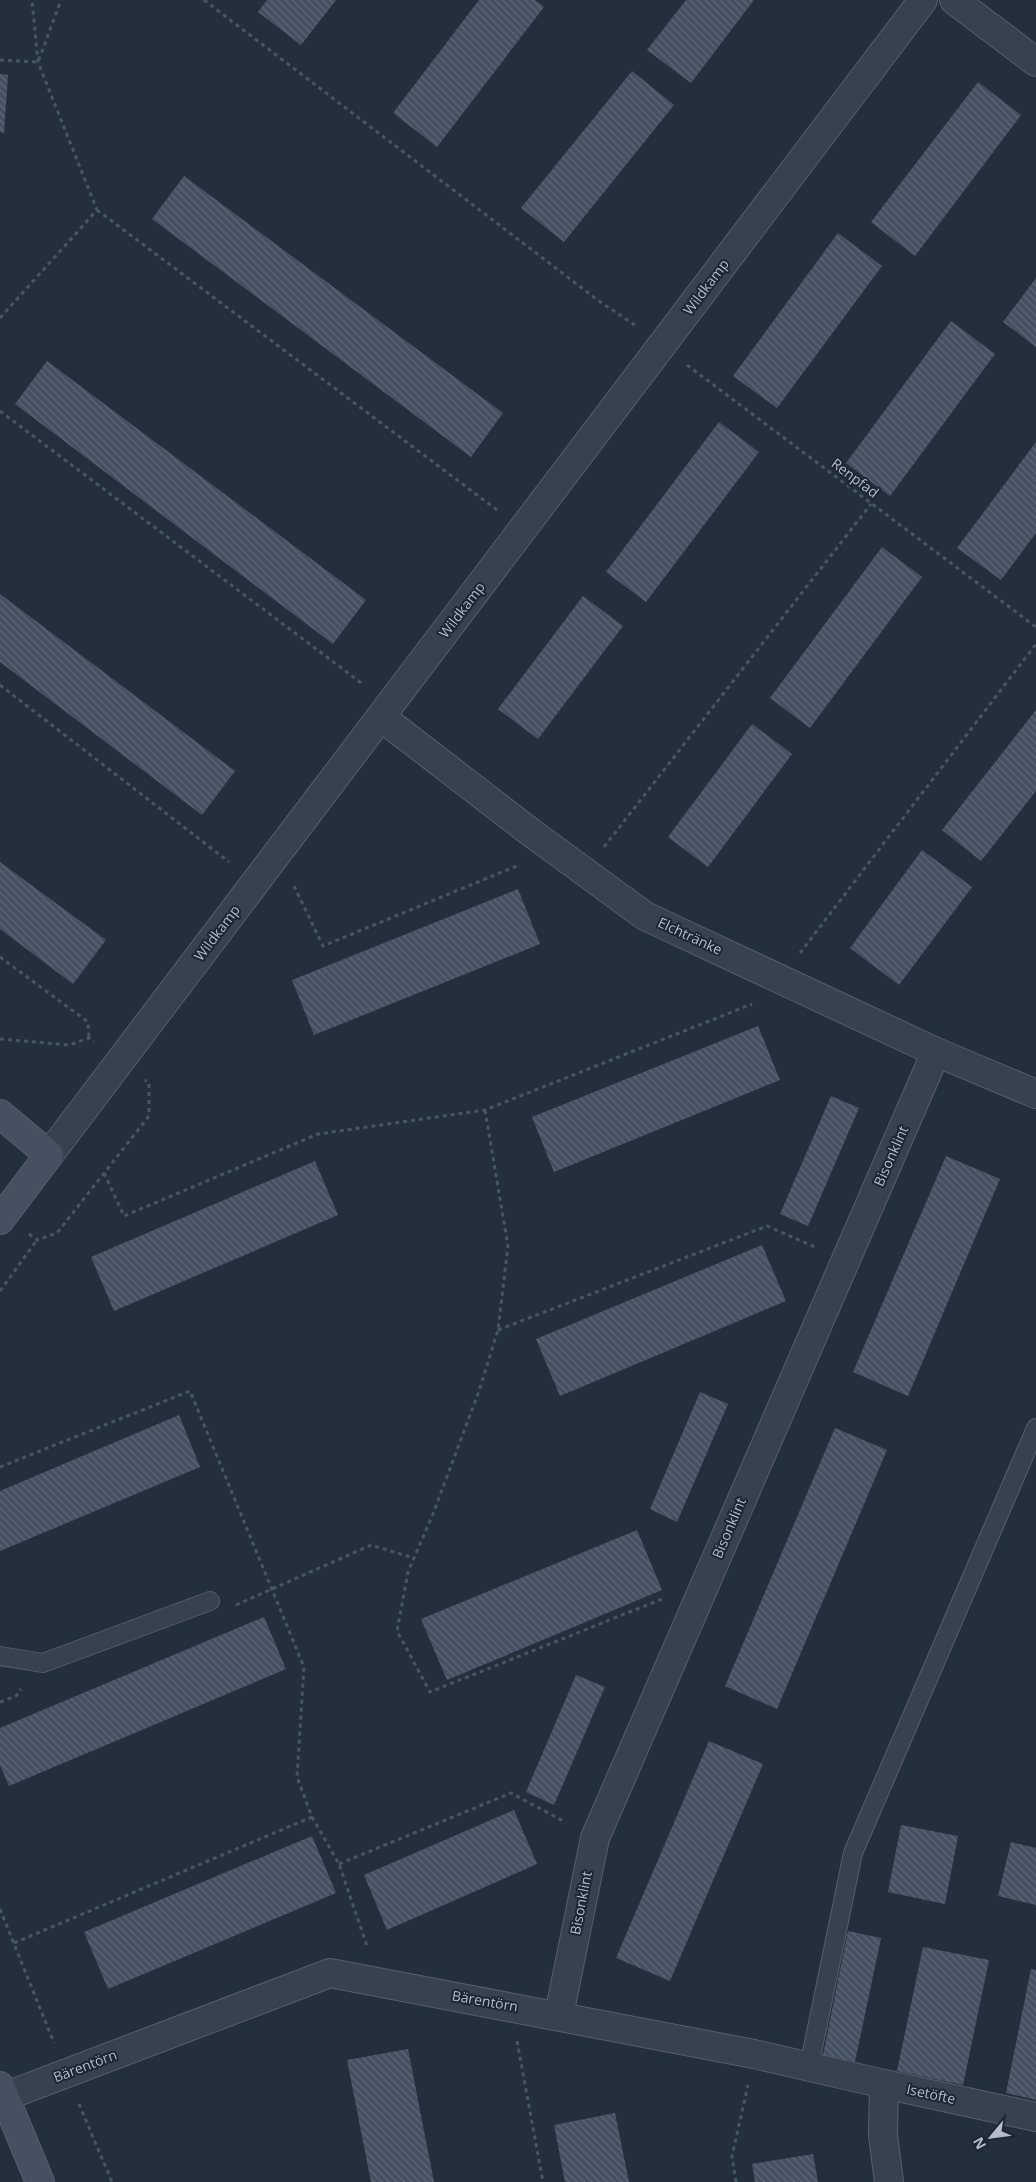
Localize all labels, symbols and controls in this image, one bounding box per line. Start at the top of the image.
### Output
street label: Wildkamp [678,255,733,318]
street label: Renpfad [828,454,883,502]
street label: Wildkamp [434,578,489,641]
street label: Wildkamp [189,901,244,964]
street label: Elchtränke [655,912,726,959]
street label: Bisonklint [869,1123,912,1189]
street label: Bisonklint [707,1495,750,1561]
street label: Bisonklint [565,1870,596,1936]
street label: Bärentörn [451,1985,520,2016]
street label: Bärentörn [50,2045,119,2086]
street label: Isetöfte [905,2079,957,2108]
north arrow [966,2112,1016,2162]
text: N [968,2134,990,2153]

